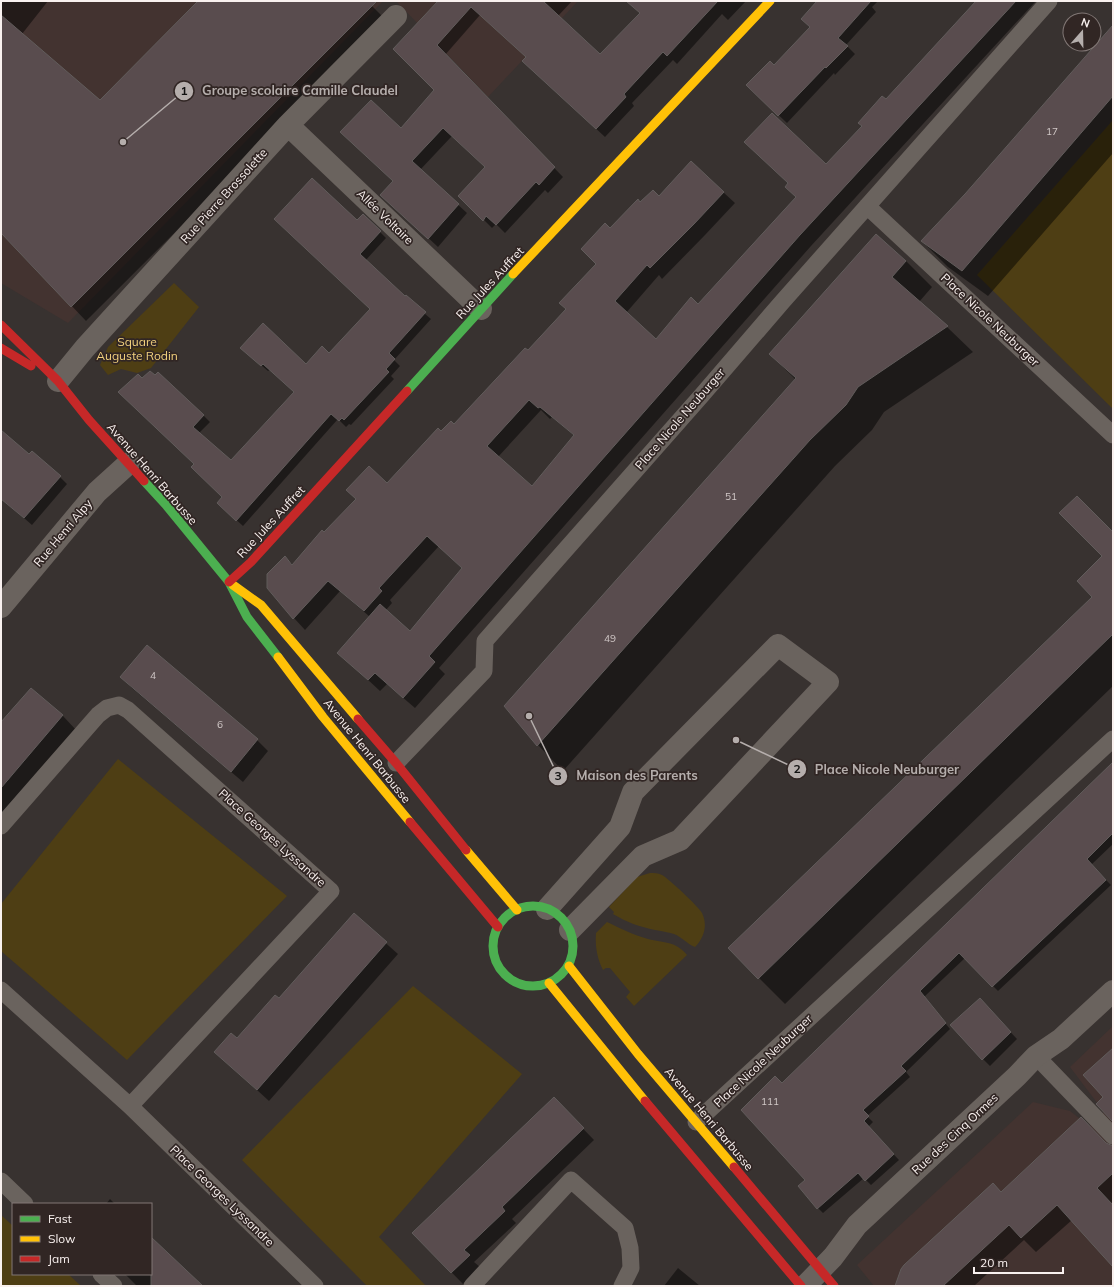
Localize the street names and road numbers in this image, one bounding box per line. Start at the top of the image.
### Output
street label: Rue Pierre Brossolette [177,145,270,246]
street label: Allée Voltaire [354,186,417,247]
street label: Rue Jules Auffret [452,244,527,322]
street label: Place Nicole Neuburger [938,270,1043,370]
street label: Place Nicole Neuburger [632,364,728,472]
street label: Avenue Henri Barbusse [104,420,201,528]
street label: Rue Jules Auffret [233,483,308,561]
street label: Rue Henri Alpy [30,496,95,569]
street label: Avenue Henri Barbusse [321,695,414,806]
street label: Place Georges Lyssandre [216,786,329,890]
street label: Place Nicole Neuburger [710,1011,816,1110]
street label: Avenue Henri Barbusse [662,1064,757,1173]
street label: Rue des Cinq Ormes [908,1090,1001,1178]
street label: Place Georges Lyssandre [167,1142,278,1249]

